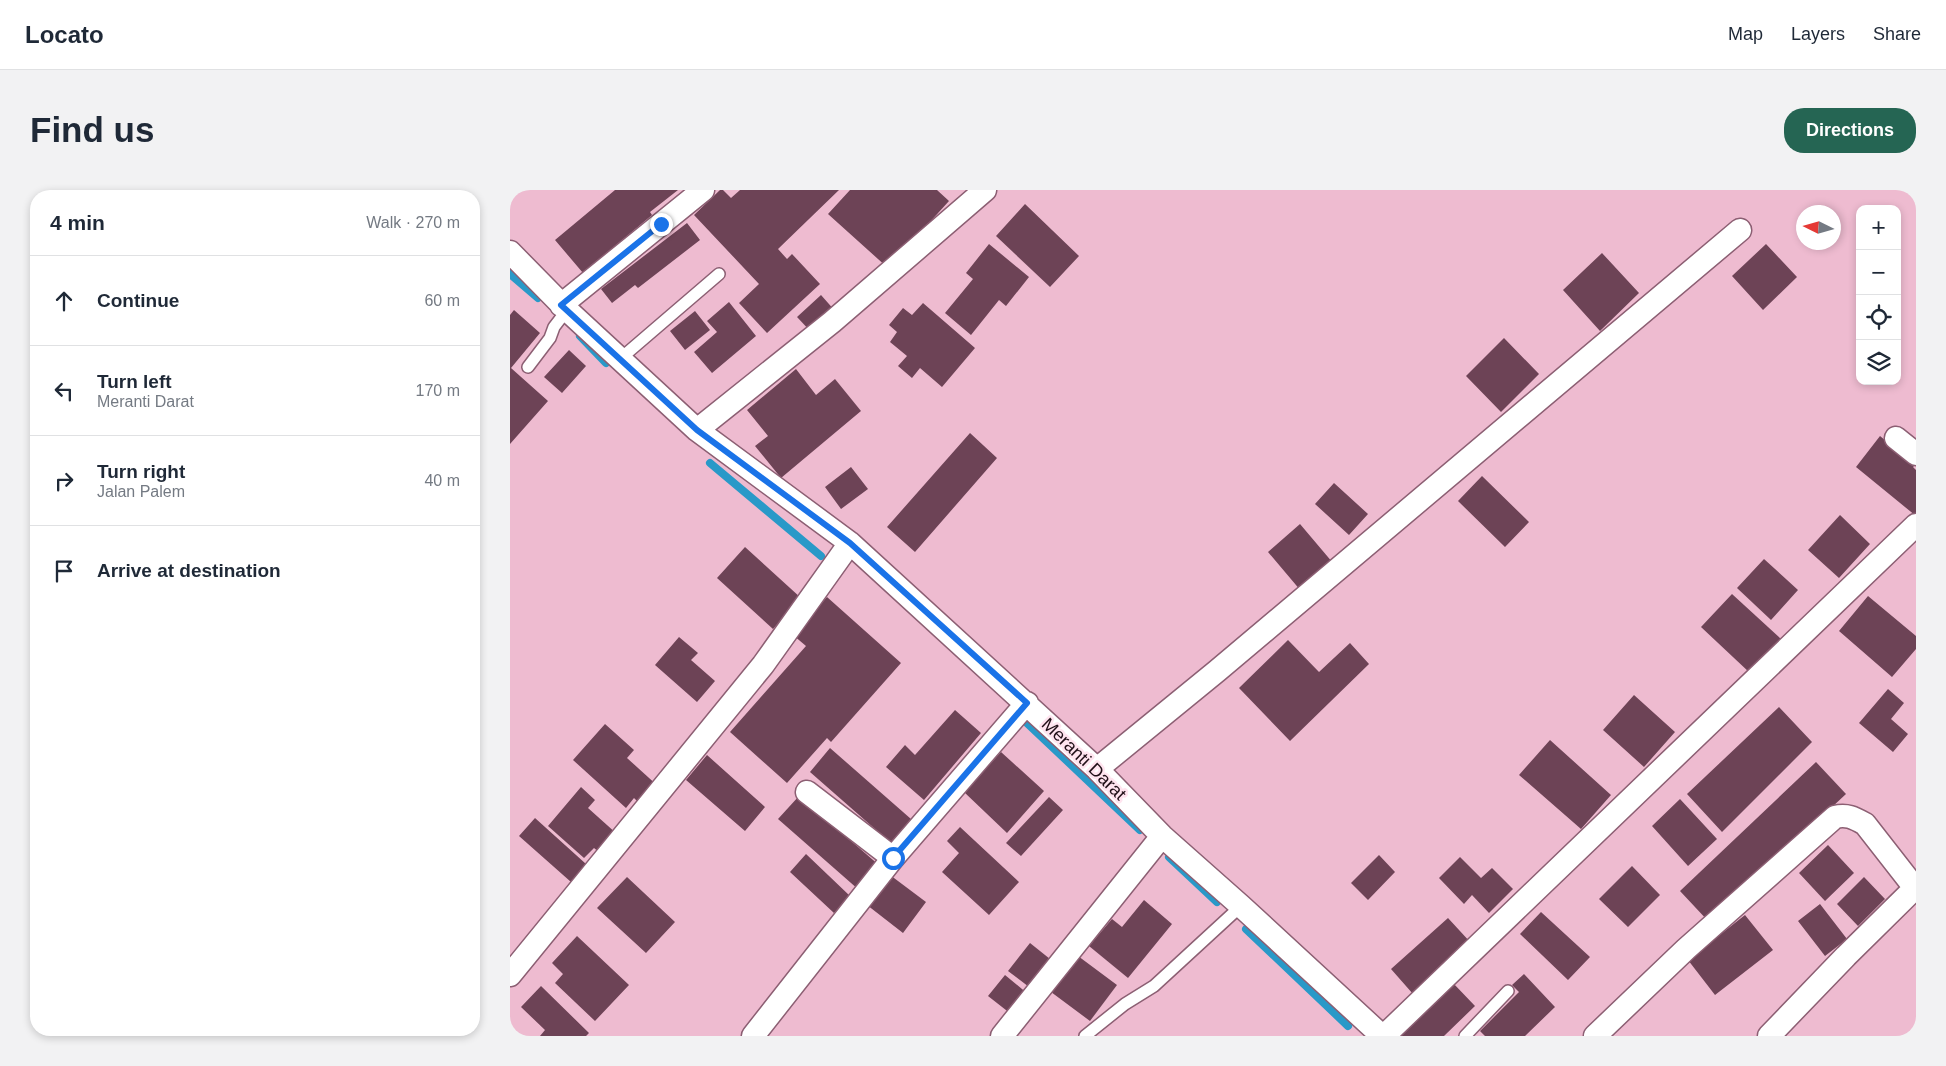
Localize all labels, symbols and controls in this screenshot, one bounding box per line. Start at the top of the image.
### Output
text: Locato [25,21,104,48]
text: Map [1728,24,1763,44]
text: Layers [1791,24,1845,44]
text: Share [1873,24,1921,44]
button: Directions [1784,108,1916,153]
text: Find us [30,110,154,149]
north arrow [1796,205,1841,250]
map controls [1856,205,1901,385]
button: + [1856,205,1901,250]
text: 4 min [50,211,105,234]
route end [650,213,673,236]
text: Walk · 270 m [366,214,460,231]
button: − [1856,250,1901,295]
icon: ahead [50,287,78,315]
text: Continue [97,290,179,311]
text: 60 m [424,292,460,309]
button: locate [1856,295,1901,340]
button: layers [1856,340,1901,385]
text: Turn left [97,371,172,392]
icon: left [50,377,78,405]
text: 170 m [416,382,460,399]
text: Meranti Darat [97,393,194,410]
text: Turn right [97,461,185,482]
icon: right [50,467,78,495]
text: 40 m [424,472,460,489]
text: Jalan Palem [97,483,185,500]
icon: arrive [50,557,78,585]
text: Arrive at destination [97,560,281,581]
street label: Meranti Darat [1038,714,1130,804]
route start [882,847,905,870]

